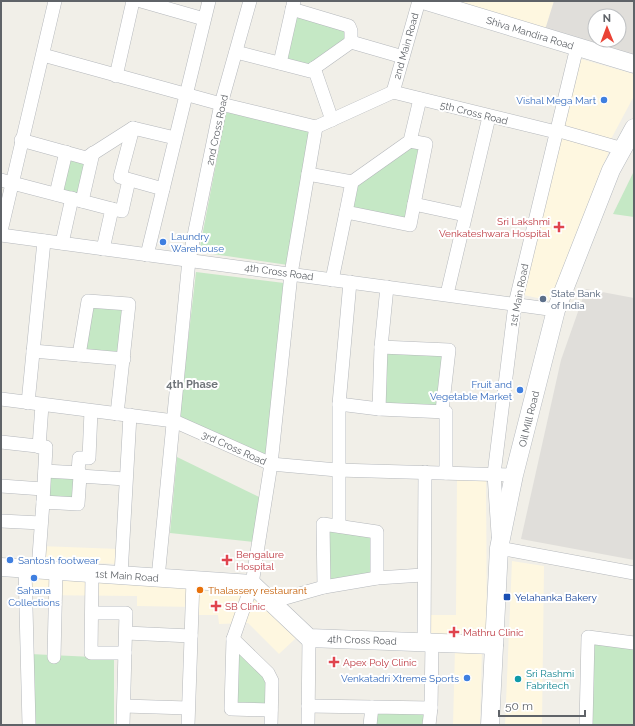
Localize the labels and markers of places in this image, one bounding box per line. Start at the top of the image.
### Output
place label: Vishal Mega Mart [516,95,597,106]
marker: Vishal Mega Mart [599,95,609,105]
place label: Sri Lakshmi Venkateshwara Hospital [439,216,550,239]
marker: Sri Lakshmi Venkateshwara Hospital [553,221,565,233]
place label: Laundry Warehouse [171,231,224,254]
marker: Laundry Warehouse [158,237,168,247]
place label: State Bank of India [551,288,601,311]
marker: State Bank of India [538,294,548,304]
place label: Fruit and Vegetable Market [430,379,513,402]
marker: Fruit and Vegetable Market [515,385,525,395]
place label: Bengalure Hospital [236,549,284,572]
marker: Bengalure Hospital [221,554,233,566]
marker: Santosh footwear [5,555,15,565]
place label: Santosh footwear [18,555,99,566]
marker: Sahana Collections [29,573,39,583]
place label: Sahana Collections [8,585,60,608]
marker: Thalassery restaurant [195,585,205,595]
place label: Thalassery restaurant [208,585,308,596]
marker: Yelahanka Bakery [502,592,512,602]
place label: Yelahanka Bakery [515,592,598,603]
marker: SB Clinic [210,600,222,612]
place label: SB Clinic [225,601,266,612]
marker: Mathru Clinic [448,626,460,638]
place label: Mathru Clinic [463,627,524,638]
marker: Apex Poly Clinic [328,656,340,668]
place label: Apex Poly Clinic [343,657,417,668]
place label: Sri Rashmi Fabritech [526,668,574,691]
place label: Venkatadri Xtreme Sports [341,673,459,684]
marker: Venkatadri Xtreme Sports [462,673,472,683]
marker: Sri Rashmi Fabritech [513,674,523,684]

